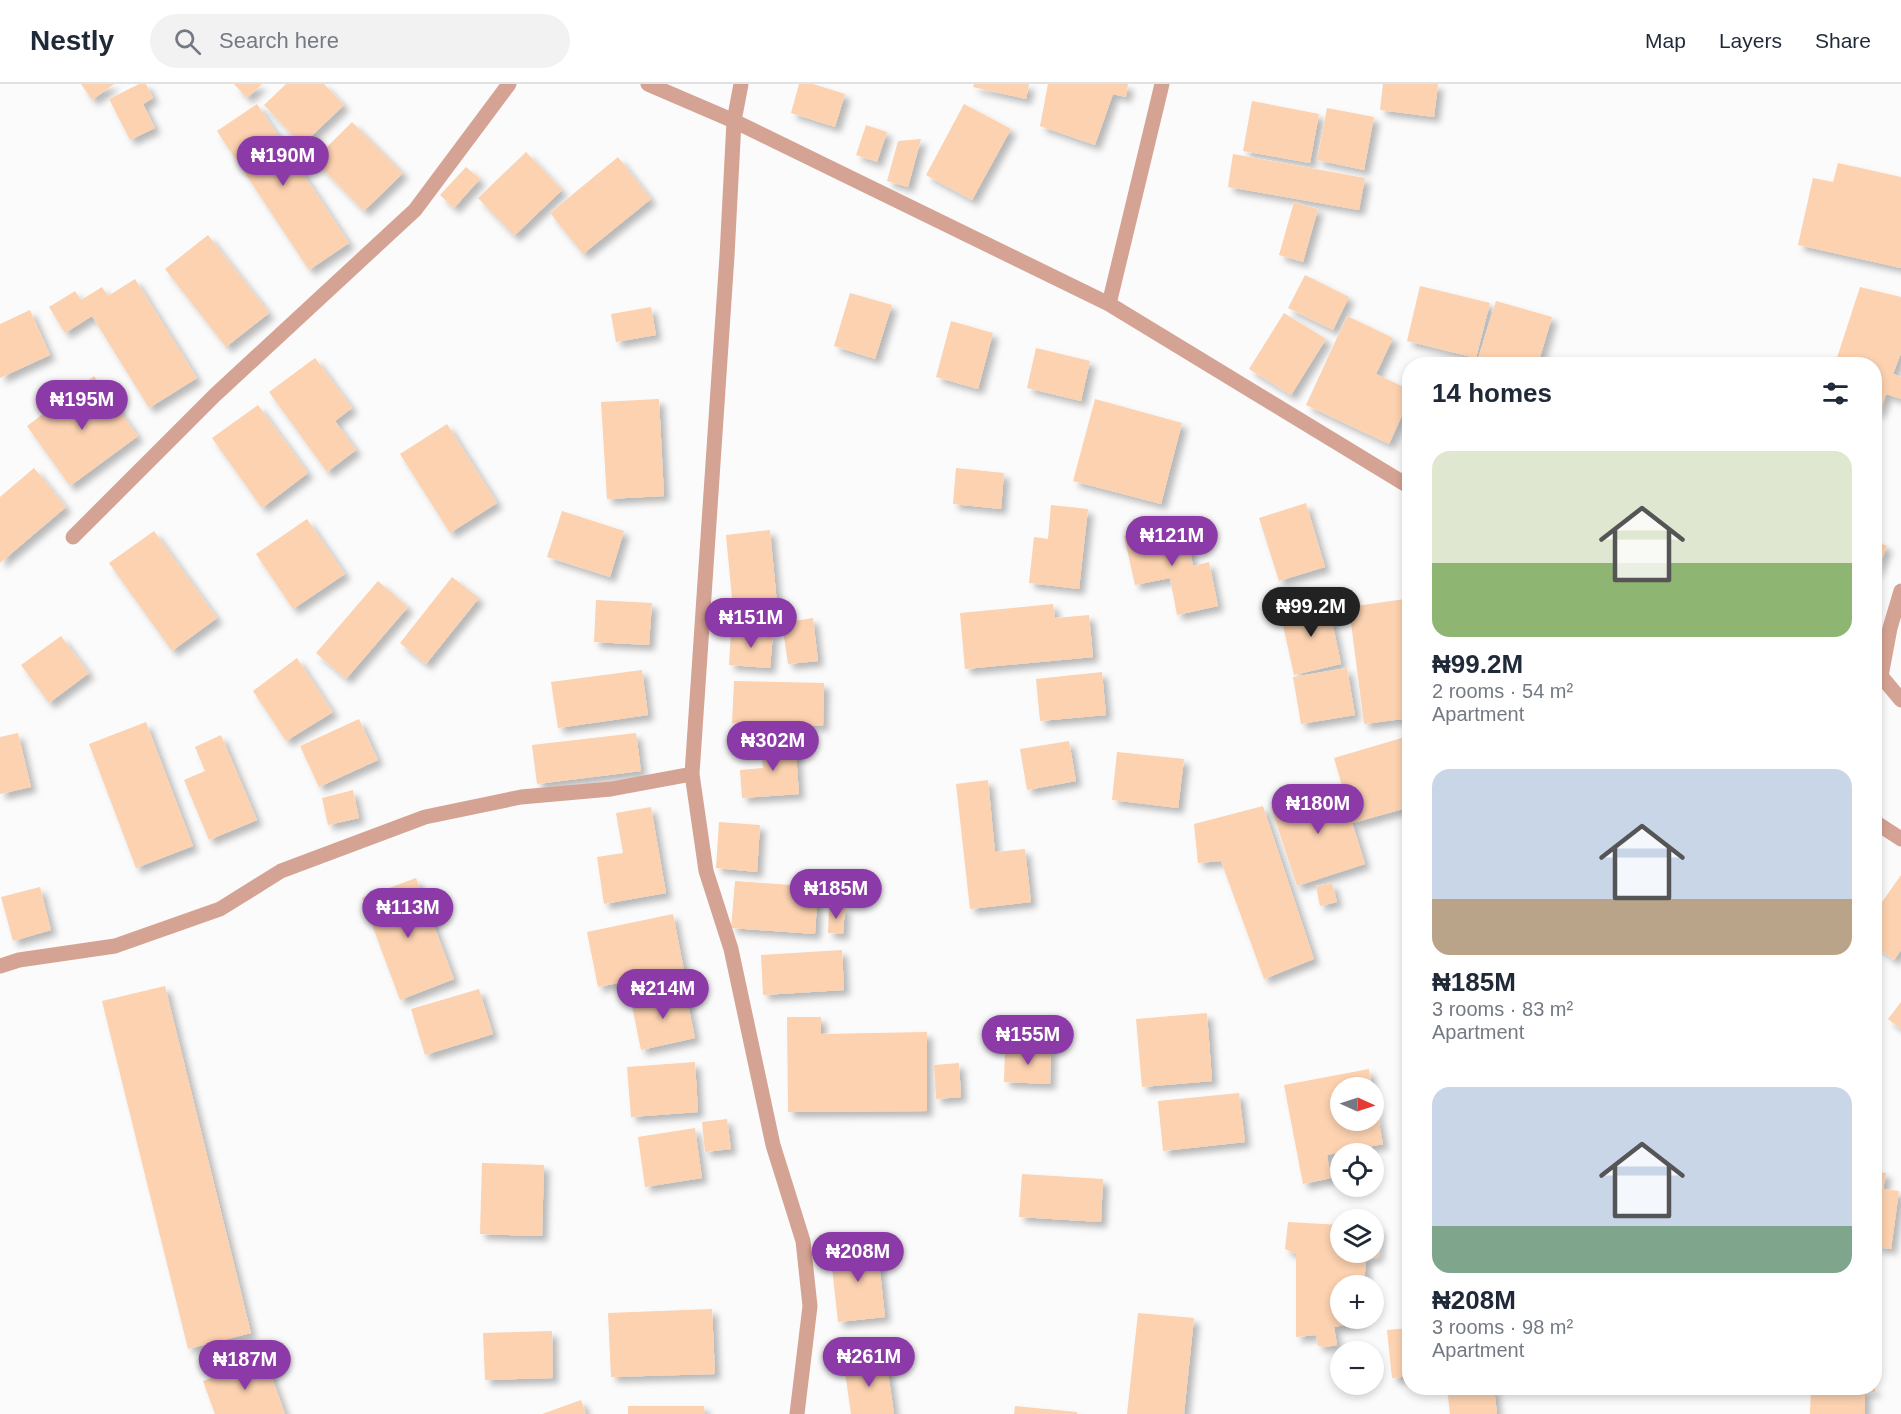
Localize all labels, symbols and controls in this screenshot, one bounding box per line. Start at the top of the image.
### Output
search box [150,14,570,68]
text: Nestly [30,25,114,56]
icon: search [171,25,204,58]
text: Search here [219,28,339,53]
text: Map [1645,29,1686,52]
text: Layers [1719,29,1782,52]
text: Share [1815,29,1871,52]
pin: ₦190M [241,136,325,187]
text: ₦190M [251,144,315,166]
icon: filters [1819,377,1852,410]
text: 14 homes [1432,378,1552,408]
pin: ₦195M [40,380,124,431]
text: ₦195M [50,388,114,410]
icon: home [1588,490,1696,598]
pin: ₦121M [1130,516,1214,567]
text: ₦121M [1140,524,1204,546]
pin: ₦99.2M [1262,587,1360,638]
text: ₦99.2M [1276,595,1346,617]
pin: ₦151M [709,598,793,649]
text: ₦151M [719,606,783,628]
text: ₦99.2M [1432,649,1523,679]
text: 2 rooms · 54 m² [1432,680,1573,702]
text: Apartment [1432,703,1524,725]
pin: ₦302M [731,721,815,772]
text: ₦302M [741,729,805,751]
pin: ₦180M [1276,784,1360,835]
text: ₦180M [1286,792,1350,814]
icon: home [1588,808,1696,916]
pin: ₦185M [794,869,878,920]
text: ₦185M [804,877,868,899]
pin: ₦113M [366,888,450,939]
text: ₦113M [376,896,440,918]
text: ₦185M [1432,967,1516,997]
pin: ₦214M [621,969,705,1020]
text: ₦214M [631,977,695,999]
text: 3 rooms · 83 m² [1432,998,1573,1020]
pin: ₦155M [986,1015,1070,1066]
text: Apartment [1432,1021,1524,1043]
text: ₦155M [996,1023,1060,1045]
north arrow [1330,1077,1384,1131]
map controls [1330,1077,1384,1395]
icon: home [1588,1126,1696,1234]
button: locate [1330,1143,1384,1197]
button: layers [1330,1209,1384,1263]
pin: ₦208M [816,1232,900,1283]
text: ₦208M [826,1240,890,1262]
button: + [1330,1275,1384,1329]
text: ₦208M [1432,1285,1516,1315]
text: 3 rooms · 98 m² [1432,1316,1573,1338]
pin: ₦261M [827,1337,911,1388]
text: Apartment [1432,1339,1524,1361]
pin: ₦187M [203,1340,287,1391]
button: − [1330,1341,1384,1395]
text: ₦261M [837,1345,901,1367]
text: ₦187M [213,1348,277,1370]

